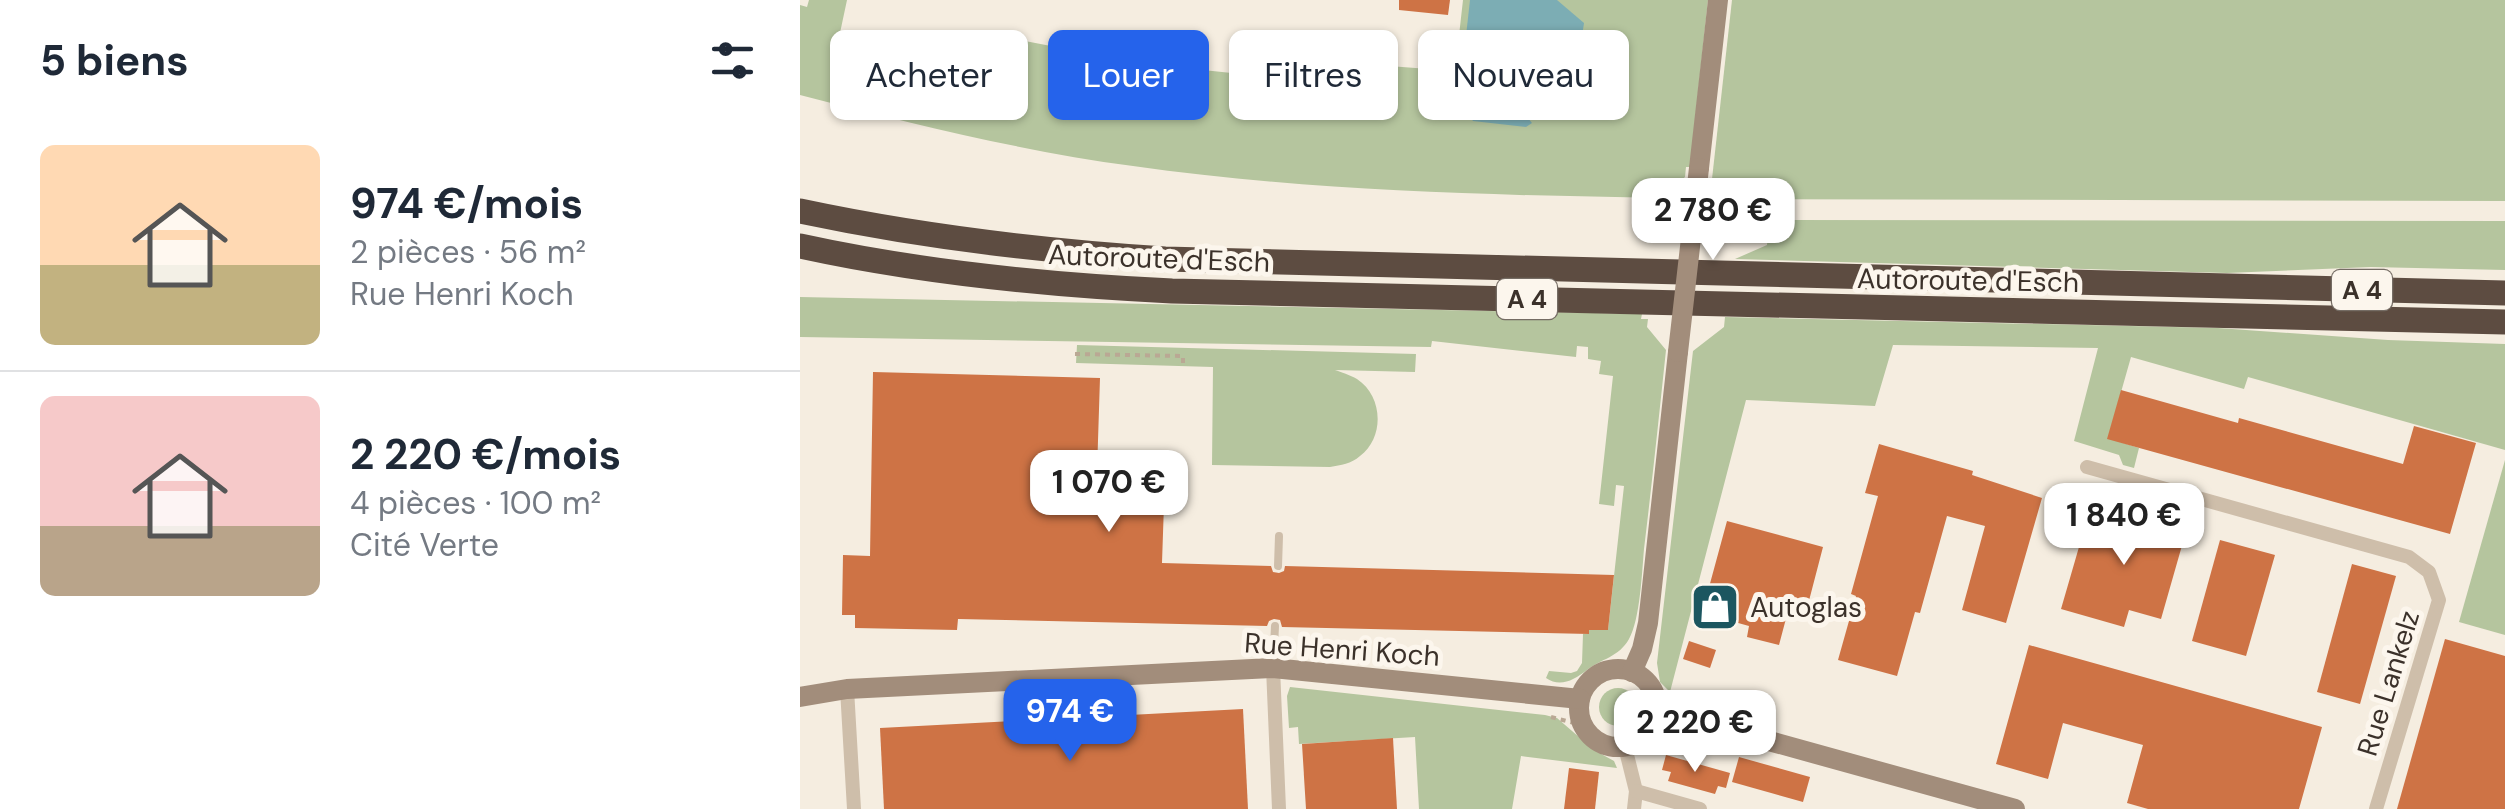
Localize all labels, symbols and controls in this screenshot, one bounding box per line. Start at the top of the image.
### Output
chip: Acheter [830,30,1028,120]
chip: Louer [1048,30,1209,120]
chip: Filtres [1229,30,1398,120]
chip: Nouveau [1418,30,1629,120]
text: 5 biens [40,33,189,88]
icon: filters [705,33,760,88]
text: 974 €/mois [350,176,583,231]
pin: 2 780 € [1621,178,1805,263]
icon: home [120,185,240,305]
text: 2 780 € [1654,189,1772,231]
text: 2 pièces · 56 m² [350,231,586,273]
street label: Autoroute d'Esch [1047,236,1271,281]
street label: Autoroute d'Esch [1857,260,2079,301]
road number: A 4 [2332,270,2392,310]
text: Rue Henri Koch [350,273,574,315]
road number: A 4 [1497,279,1557,319]
text: 2 220 €/mois [350,427,621,482]
icon: home [120,436,240,556]
pin: 1 070 € [1017,450,1201,535]
text: 1 070 € [1052,461,1166,503]
text: 4 pièces · 100 m² [350,482,601,524]
pin: 1 840 € [2032,483,2216,568]
text: 1 840 € [2066,494,2182,536]
text: Cité Verte [350,524,499,566]
shop icon: Autoglas [1689,581,1741,633]
place label: Autoglas [1750,589,1862,626]
street label: Rue Lankelz [2349,606,2428,760]
street label: Rue Henri Koch [1243,624,1441,675]
pin: 974 € [1000,679,1140,764]
text: 974 € [1025,690,1115,732]
pin: 2 220 € [1603,690,1787,775]
text: 2 220 € [1636,701,1754,743]

